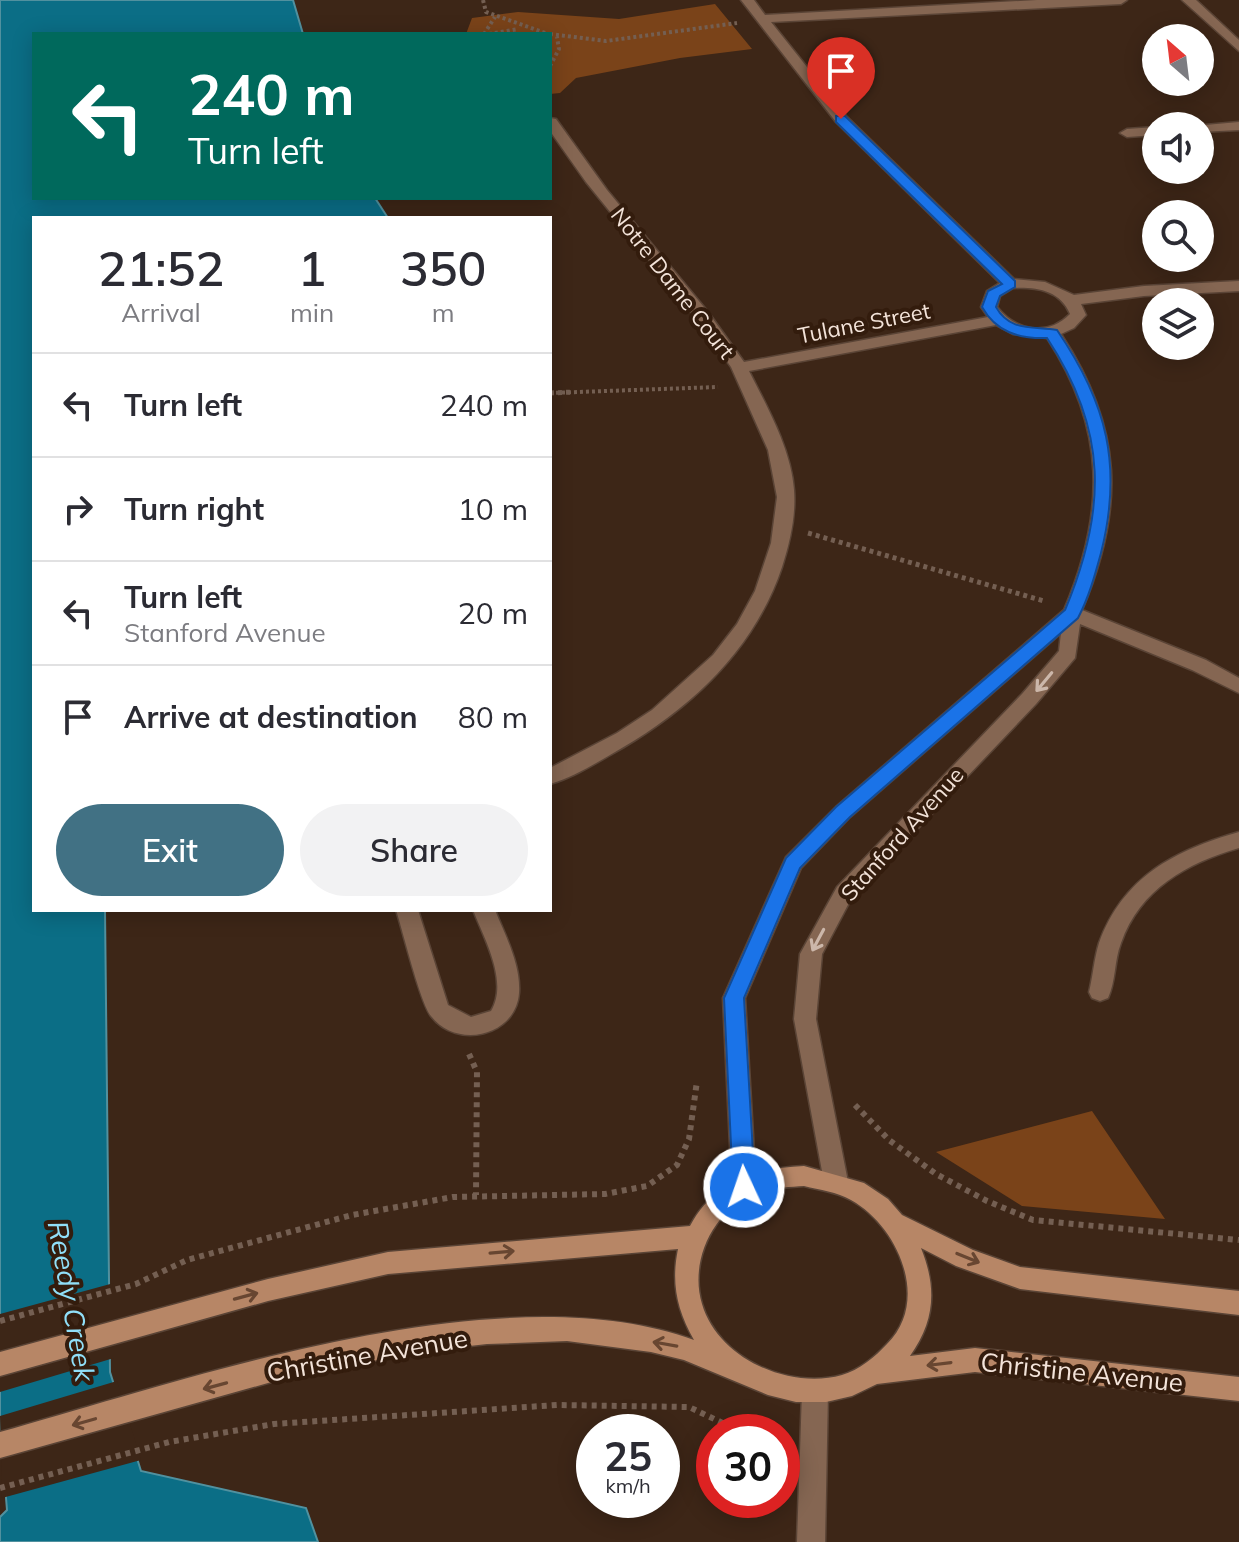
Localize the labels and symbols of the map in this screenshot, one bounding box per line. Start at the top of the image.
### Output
north arrow [1142,24,1214,96]
pin [807,37,875,119]
street label: Notre Dame Court [605,202,741,365]
street label: Tulane Street [795,296,933,350]
one-way arrow [1035,672,1053,692]
street label: Stanford Avenue [835,761,969,907]
one-way arrow [810,927,826,951]
position arrow [702,1145,786,1229]
water label: Reedy Creek [41,1218,104,1386]
one-way arrow [488,1244,515,1259]
one-way arrow [955,1252,980,1267]
one-way arrow [233,1288,259,1303]
street label: Christine Avenue [264,1321,470,1389]
one-way arrow [652,1336,678,1351]
street label: Christine Avenue [979,1345,1185,1399]
one-way arrow [927,1357,952,1372]
one-way arrow [203,1379,229,1394]
speed limit sign: 30 [696,1414,800,1518]
one-way arrow [72,1415,98,1430]

